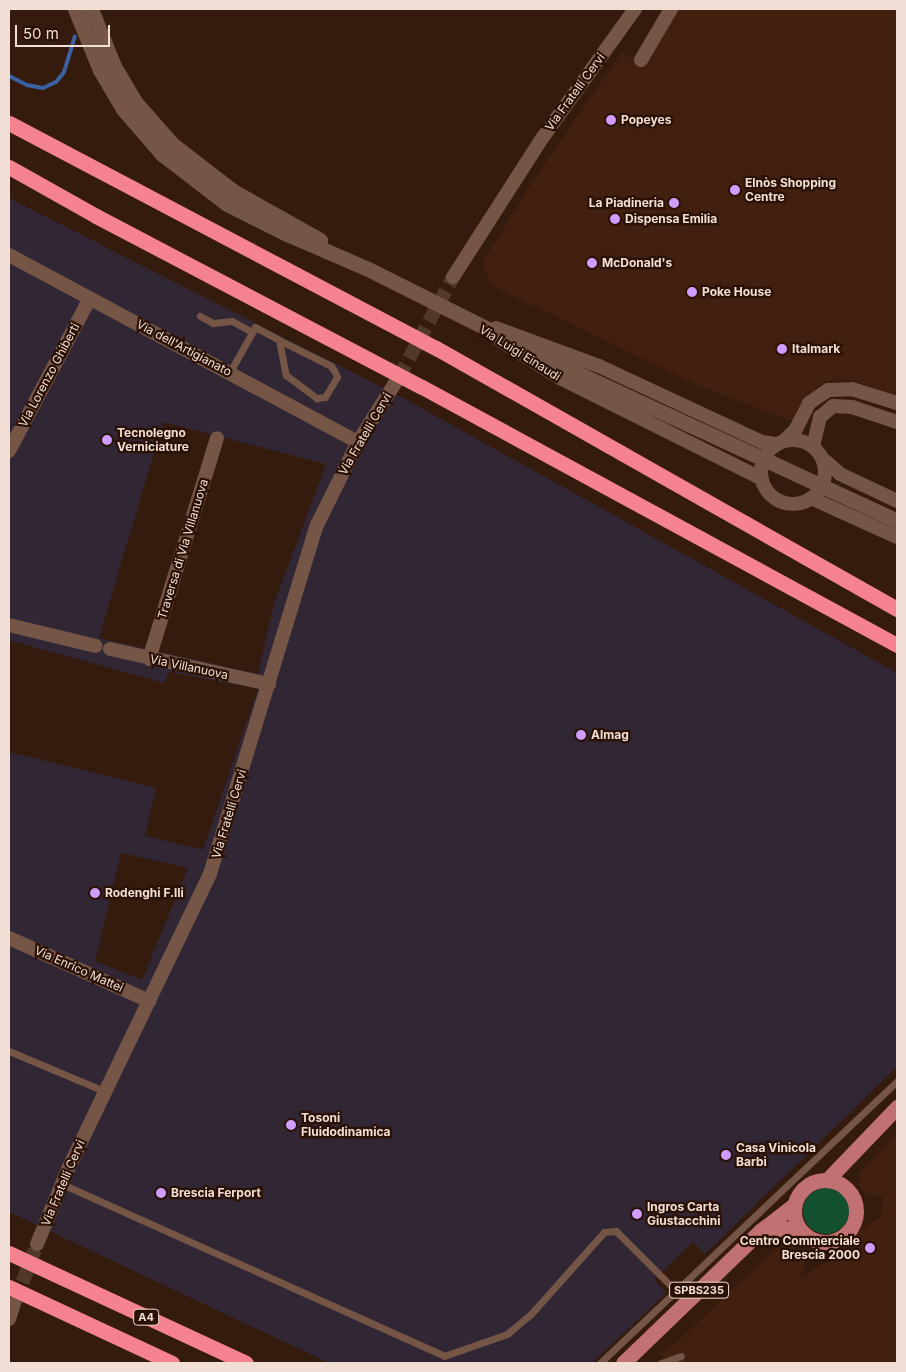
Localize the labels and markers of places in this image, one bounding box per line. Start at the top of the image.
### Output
place label: Popeyes [621,113,671,127]
marker: Popeyes [605,114,617,126]
place label: Elnòs Shopping Centre [745,176,836,204]
marker: Elnòs Shopping Centre [729,184,741,196]
place label: La Piadineria [589,196,664,210]
marker: La Piadineria [668,197,680,209]
place label: Dispensa Emilia [625,212,717,226]
marker: Dispensa Emilia [609,213,621,225]
place label: McDonald's [602,256,672,270]
marker: McDonald's [586,257,598,269]
place label: Poke House [702,285,771,299]
marker: Poke House [686,286,698,298]
place label: Italmark [792,342,840,356]
marker: Italmark [776,343,788,355]
place label: Tecnolegno Verniciature [117,426,189,454]
marker: Tecnolegno Verniciature [101,434,113,446]
place label: Almag [591,728,629,742]
marker: Almag [575,729,587,741]
place label: Rodenghi F.lli [105,886,184,900]
marker: Rodenghi F.lli [89,887,101,899]
place label: Tosoni Fluidodinamica [301,1111,391,1139]
marker: Tosoni Fluidodinamica [285,1119,297,1131]
place label: Casa Vinicola Barbi [736,1141,816,1169]
marker: Casa Vinicola Barbi [720,1149,732,1161]
place label: Brescia Ferport [171,1186,261,1200]
marker: Brescia Ferport [155,1187,167,1199]
place label: Ingros Carta Giustacchini [647,1200,720,1228]
marker: Ingros Carta Giustacchini [631,1208,643,1220]
place label: Centro Commerciale Brescia 2000 [740,1234,860,1262]
marker: Centro Commerciale Brescia 2000 [864,1242,876,1254]

